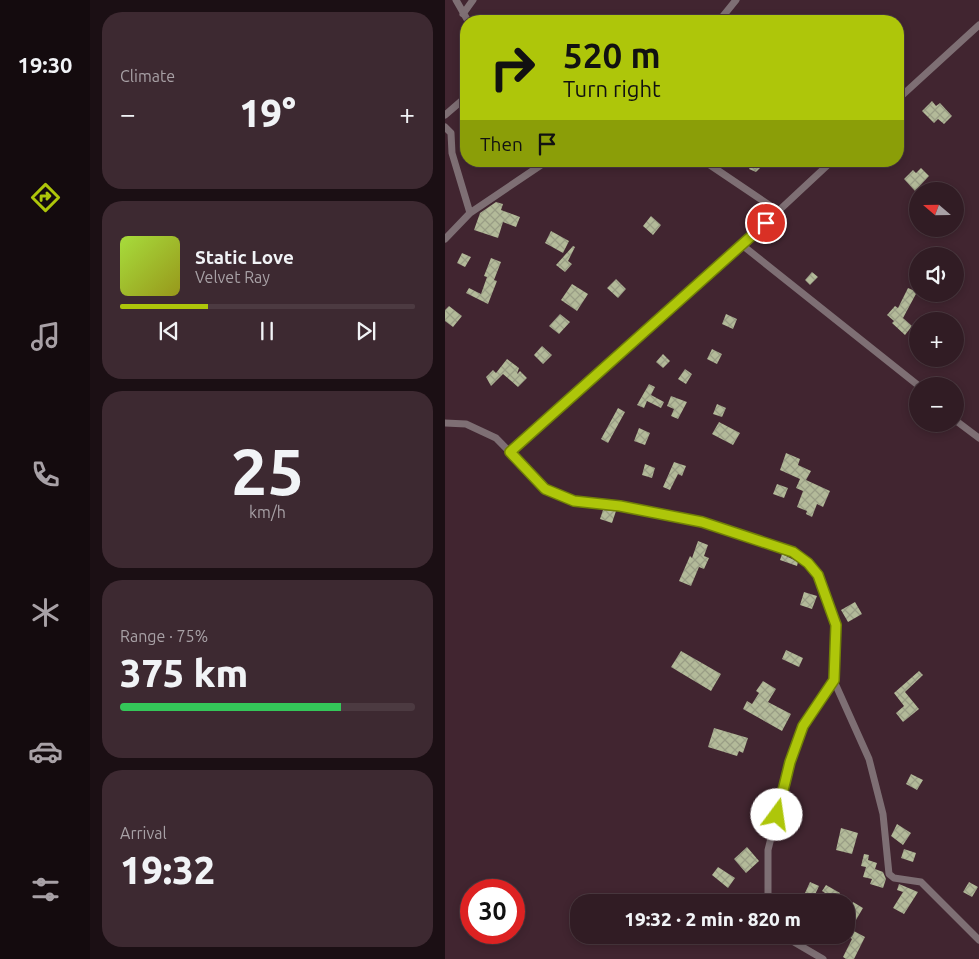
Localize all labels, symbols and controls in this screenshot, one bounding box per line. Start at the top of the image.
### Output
icon: right [480,35,545,100]
text: 520 m [563,35,661,75]
text: 19:30 [17,52,73,77]
text: Climate [120,67,175,85]
text: Turn right [563,76,661,101]
text: 19° [239,92,296,134]
text: − [120,98,136,129]
text: + [399,98,415,129]
icon: arrive [533,130,561,158]
text: Then [480,133,523,155]
icon: directions [28,180,63,215]
north arrow [909,182,964,238]
map controls [909,182,964,432]
pin [745,202,787,244]
icon: arrive [752,209,780,237]
text: Static Love [195,246,294,268]
button: sound [909,247,964,302]
text: Velvet Ray [195,268,270,286]
button: + [909,312,964,367]
icon: previous [155,317,183,345]
icon: pause [253,317,281,345]
icon: next [352,317,380,345]
icon: music [28,319,63,354]
button: − [909,377,964,432]
text: 25 [231,434,304,507]
icon: phone [28,457,63,492]
text: km/h [249,503,286,521]
icon: climate [28,595,63,630]
text: Range · 75% [120,627,208,645]
text: 375 km [120,652,248,694]
icon: car [28,734,63,769]
position arrow [750,788,802,840]
text: Arrival [120,824,167,842]
text: 19:32 [120,849,215,891]
icon: filters [28,872,63,907]
speed limit sign: 30 [460,879,525,944]
text: 19:32 · 2 min · 820 m [624,908,801,930]

